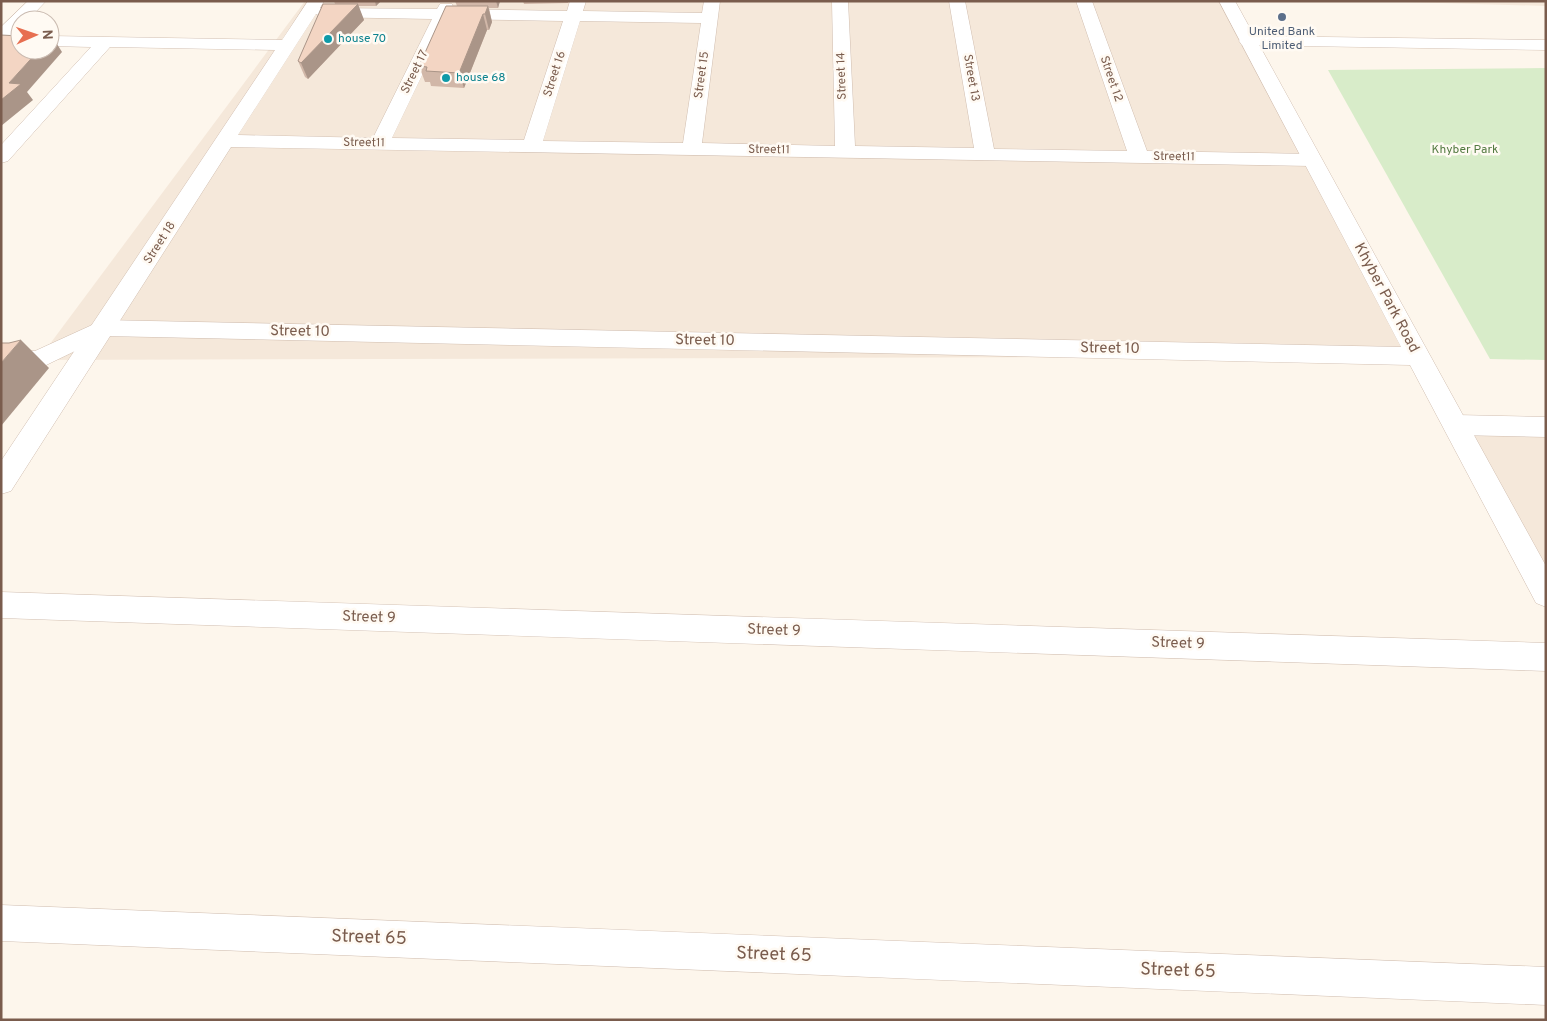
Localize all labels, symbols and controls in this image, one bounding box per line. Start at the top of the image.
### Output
north arrow [10,10,60,60]
marker: United Bank Limited [1276,11,1288,23]
place label: United Bank Limited [1249,24,1315,54]
text: N [38,29,55,40]
place label: house 70 [338,31,386,47]
marker: house 70 [322,33,334,45]
street label: Street 17 [398,48,432,96]
street label: Street 16 [540,49,570,99]
street label: Street 15 [691,50,713,100]
street label: Street 14 [833,52,851,100]
street label: Street 13 [959,53,983,103]
street label: Street 12 [1096,54,1126,104]
place label: house 68 [456,70,506,86]
marker: house 68 [440,72,452,84]
street label: Street11 [343,135,385,151]
street label: Street11 [748,142,790,158]
park label: Khyber Park [1432,142,1498,158]
street label: Street11 [1153,149,1195,165]
street label: Street 18 [140,219,180,267]
street label: Khyber Park Road [1349,240,1423,356]
street label: Street 10 [270,322,330,342]
street label: Street 10 [675,331,735,351]
street label: Street 10 [1080,339,1140,359]
street label: Street 9 [342,608,396,628]
street label: Street 9 [747,621,801,641]
street label: Street 9 [1151,634,1205,654]
street label: Street 65 [331,925,407,951]
street label: Street 65 [736,942,812,968]
street label: Street 65 [1140,958,1216,984]

